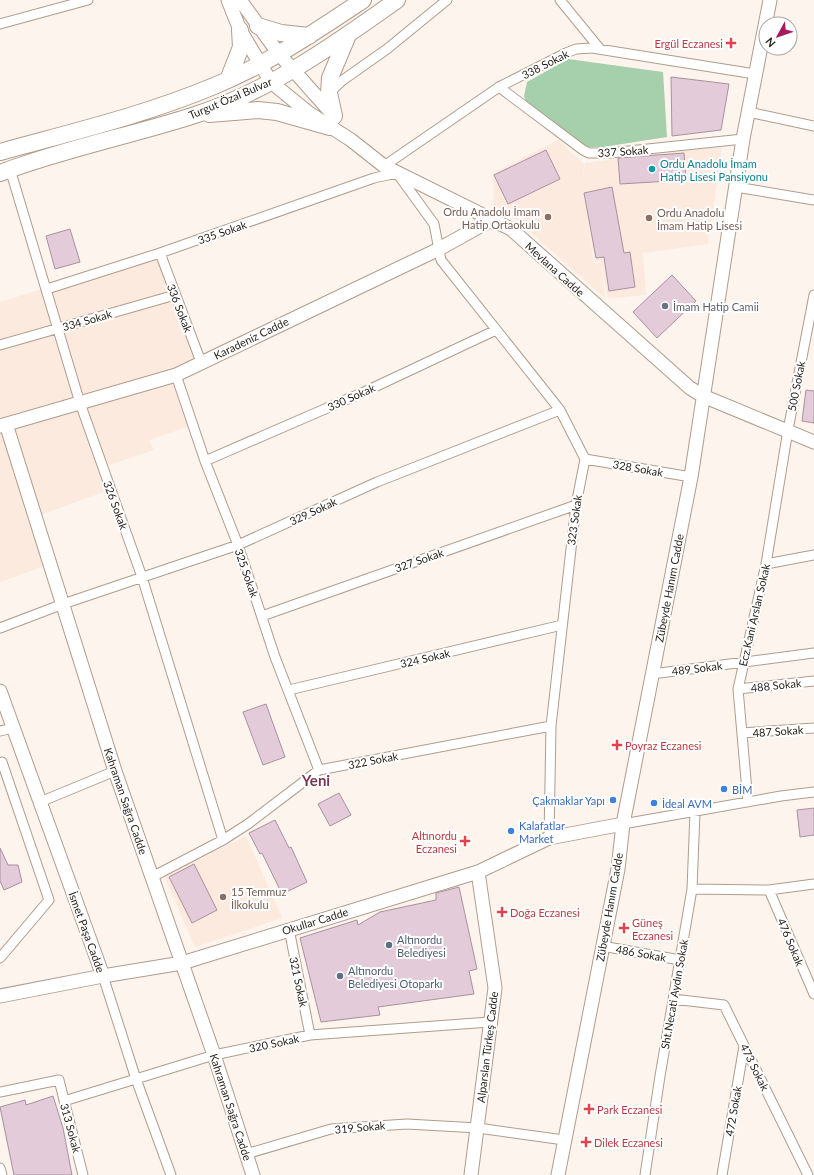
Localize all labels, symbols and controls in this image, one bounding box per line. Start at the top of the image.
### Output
north arrow [758,16,798,56]
text: N [762,35,778,50]
place label: Ergül Eczanesi [655,37,723,50]
marker: Ergül Eczanesi [726,38,736,48]
street label: 338 Sokak [519,46,571,81]
street label: Turgut Özal Bulvar [186,75,274,121]
street label: 337 Sokak [597,143,649,159]
place label: Ordu Anadolu İmam Hatip Lisesi Pansiyonu [660,157,768,183]
marker: Ordu Anadolu İmam Hatip Lisesi Pansiyonu [647,164,657,174]
place label: Ordu Anadolu İmam Hatip Ortaokulu [443,205,540,231]
place label: Ordu Anadolu İmam Hatip Lisesi [657,206,742,232]
marker: Ordu Anadolu İmam Hatip Ortaokulu [543,212,553,222]
marker: Ordu Anadolu İmam Hatip Lisesi [644,213,654,223]
street label: 335 Sokak [196,217,249,246]
street label: Mevlana Cadde [523,239,587,299]
street label: 336 Sokak [165,282,195,334]
place label: İmam Hatip Camii [673,300,759,313]
marker: İmam Hatip Camii [660,301,670,311]
street label: 334 Sokak [61,307,114,333]
street label: Karadeniz Cadde [211,314,291,362]
street label: 500 Sokak [785,359,807,412]
street label: 330 Sokak [325,381,377,413]
street label: 328 Sokak [612,457,665,479]
street label: 326 Sokak [101,479,131,531]
street label: 329 Sokak [287,494,339,528]
street label: 323 Sokak [564,494,584,546]
street label: Zübeyde Hanım Cadde [652,533,686,643]
street label: 327 Sokak [393,545,446,574]
street label: 325 Sokak [233,547,262,600]
street label: Ecz.Kani Arslan Sokak [736,562,772,668]
street label: 324 Sokak [399,646,452,670]
street label: 489 Sokak [671,658,723,678]
street label: 488 Sokak [750,676,802,694]
street label: 487 Sokak [752,723,804,739]
place label: Poyraz Eczanesi [625,739,702,752]
marker: Poyraz Eczanesi [612,740,622,750]
street label: Kahraman Sağra Cadde [102,746,150,856]
street label: 322 Sokak [347,749,400,771]
district label: Yeni [301,771,330,789]
place label: BİM [732,783,752,796]
marker: BİM [719,784,729,794]
place label: Çakmaklar Yapı [532,794,605,807]
marker: Çakmaklar Yapı [608,795,618,805]
place label: İdeal AVM [662,797,712,810]
marker: İdeal AVM [649,798,659,808]
place label: Kalafatlar Market [519,819,565,845]
marker: Kalafatlar Market [506,826,516,836]
place label: Altınordu Eczanesi [412,829,457,855]
marker: Altınordu Eczanesi [460,836,470,846]
street label: Zübeyde Hanım Cadde [593,852,625,962]
place label: 15 Temmuz İlkokulu [231,885,286,911]
street label: İsmet Paşa Cadde [66,890,108,974]
marker: 15 Temmuz İlkokulu [218,892,228,902]
street label: Okullar Cadde [280,905,350,937]
place label: Doğa Eczanesi [510,906,580,919]
marker: Doğa Eczanesi [497,907,507,917]
place label: Güneş Eczanesi [632,916,673,942]
street label: 476 Sokak [775,916,807,968]
marker: Güneş Eczanesi [619,923,629,933]
place label: Altınordu Belediyesi [397,933,446,959]
street label: Sht.Necati Aydın Sokak [658,938,690,1050]
marker: Altınordu Belediyesi [384,940,394,950]
street label: 486 Sokak [615,942,668,964]
street label: 321 Sokak [287,956,311,1009]
place label: Altınordu Belediyesi Otoparkı [348,964,442,990]
marker: Altınordu Belediyesi Otoparkı [335,971,345,981]
street label: Alparslan Türkeş Cadde [474,990,500,1103]
street label: 320 Sokak [248,1031,301,1055]
street label: 473 Sokak [738,1041,772,1093]
street label: Kahraman Sağra Cadde [208,1052,255,1162]
street label: 472 Sokak [722,1084,744,1137]
street label: 313 Sokak [58,1102,84,1155]
place label: Park Eczanesi [597,1103,663,1116]
marker: Park Eczanesi [584,1104,594,1114]
street label: 319 Sokak [334,1118,386,1136]
place label: Dilek Eczanesi [594,1136,663,1149]
marker: Dilek Eczanesi [581,1137,591,1147]

